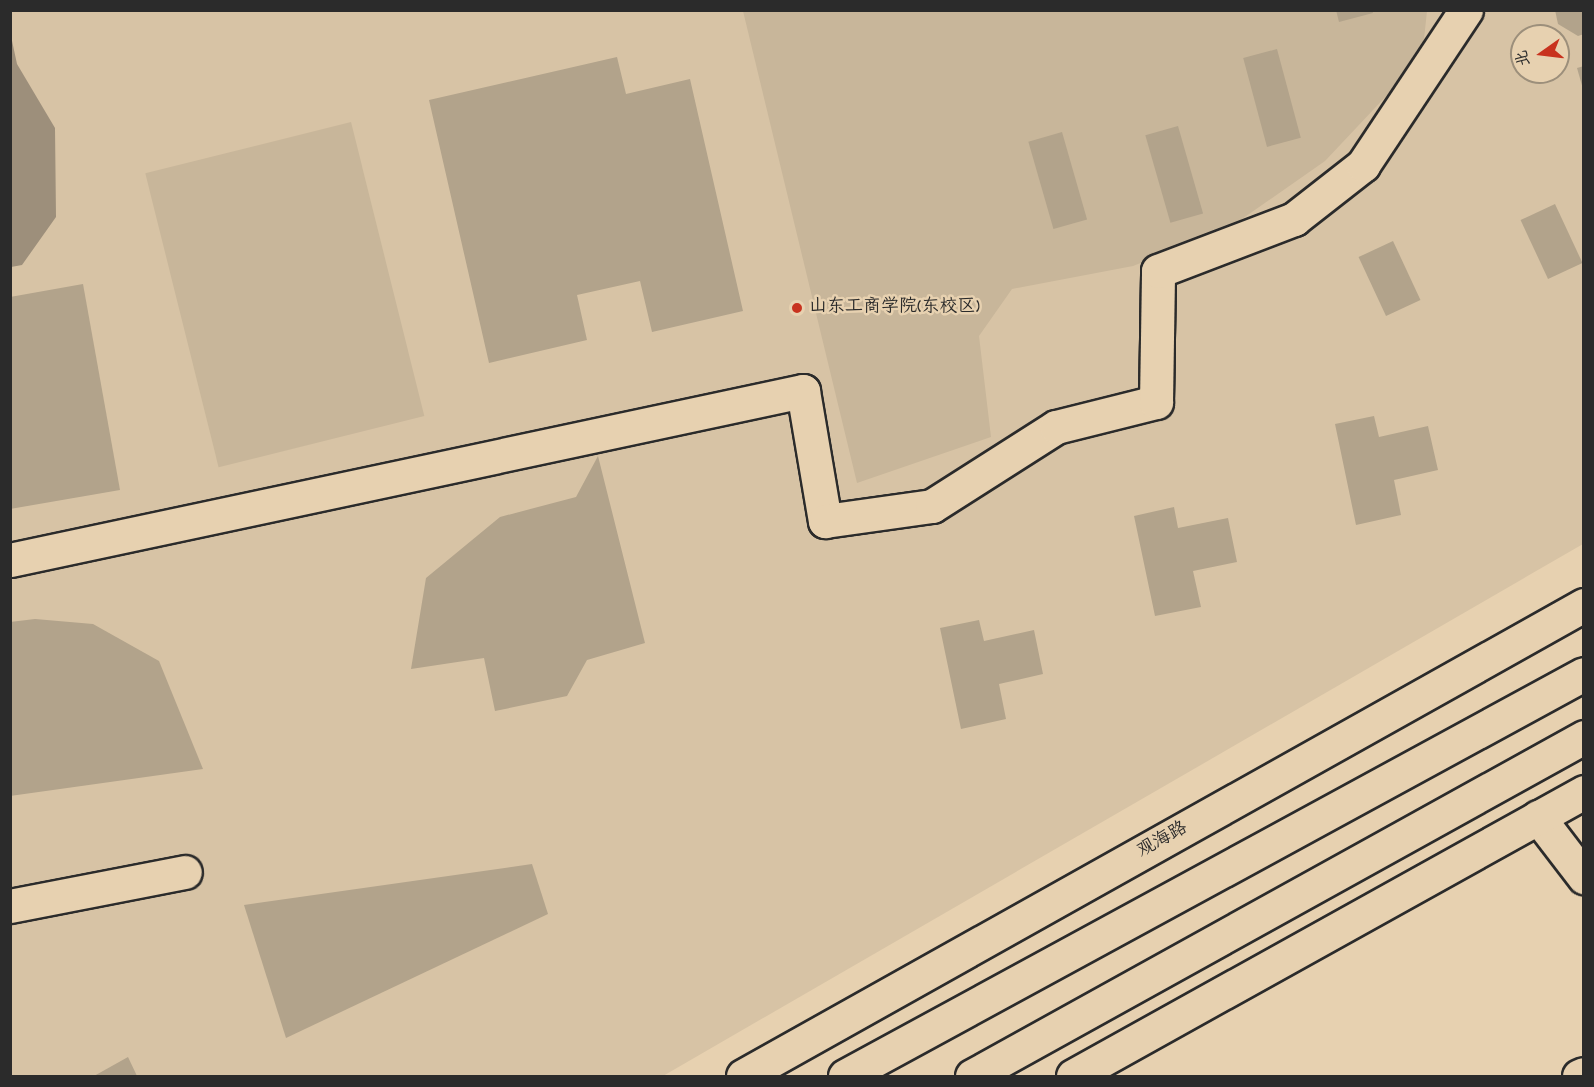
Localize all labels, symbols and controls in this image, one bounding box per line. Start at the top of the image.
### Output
north arrow [1510,24,1570,84]
text: 北 [1511,47,1537,69]
place label: 山东工商学院(东校区) [809,297,980,319]
marker: 山东工商学院(东校区) [790,301,804,315]
street label: 观海路 [1134,818,1192,864]

